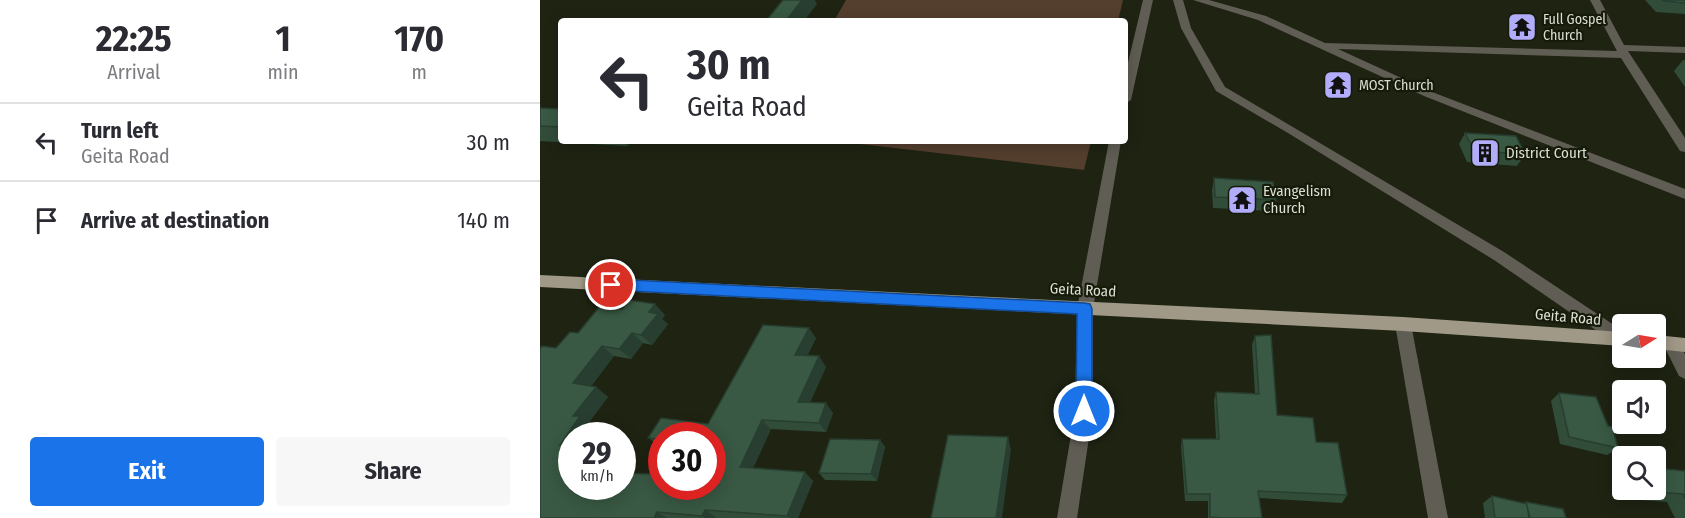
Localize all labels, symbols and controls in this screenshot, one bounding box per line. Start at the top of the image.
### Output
temple icon: Full Gospel Church [1506,11,1538,43]
place label: Full Gospel Church [1543,11,1606,44]
text: 22:25 [96,17,172,61]
text: 1 [275,17,291,61]
text: 170 [394,17,444,61]
text: 30 m [687,40,771,90]
icon: left [588,42,666,120]
text: Arrival [107,60,160,84]
text: min [268,60,299,84]
text: m [412,60,427,84]
temple icon: MOST Church [1322,69,1354,101]
place label: MOST Church [1359,77,1434,94]
text: Geita Road [687,91,807,123]
text: Turn left [81,117,159,144]
icon: left [30,126,63,159]
text: 30 m [467,129,510,156]
building icon: District Court [1469,137,1501,169]
text: Geita Road [81,144,170,168]
place label: District Court [1506,144,1587,162]
place label: Evangelism Church [1263,182,1331,217]
temple icon: Evangelism Church [1226,184,1258,216]
icon: arrive [30,204,63,237]
text: Arrive at destination [81,207,269,234]
text: 140 m [457,207,510,234]
pin [585,259,636,310]
icon: arrive [594,268,627,301]
street label: Geita Road [1049,279,1117,301]
street label: Geita Road [1534,305,1602,329]
north arrow [1612,314,1666,368]
map controls [1612,314,1666,500]
position arrow [1052,379,1116,443]
button: sound [1612,380,1666,434]
speed limit sign: 30 [648,422,726,500]
text: 29 [582,436,612,472]
button: Exit [30,437,264,506]
button: Share [276,437,510,506]
button: search [1612,446,1666,500]
text: km/h [580,467,614,485]

